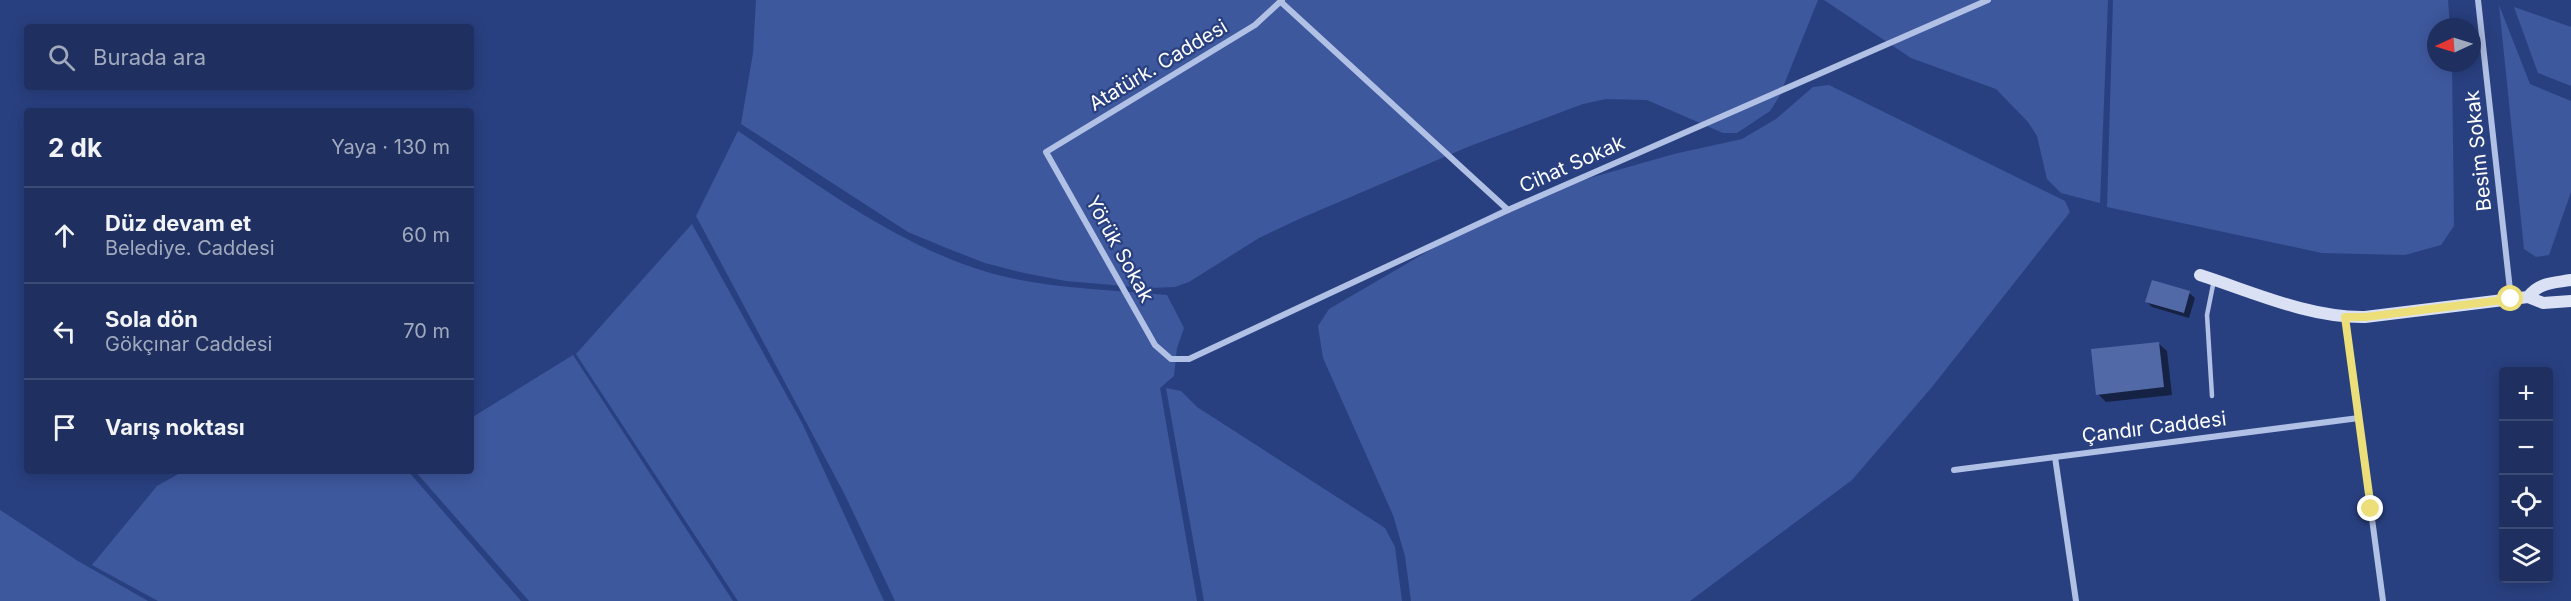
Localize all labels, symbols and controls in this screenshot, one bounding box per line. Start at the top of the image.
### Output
street label: Atatürk. Caddesi [1084,14,1232,116]
north arrow [2427,18,2481,72]
search box [24,24,474,90]
icon: search [45,41,78,74]
text: Burada ara [93,44,206,70]
street label: Besim Sokak [2460,89,2496,213]
street label: Cihat Sokak [1516,130,1628,198]
text: 2 dk [48,132,102,163]
text: Yaya · 130 m [331,135,450,159]
street label: Yörük Sokak [1081,192,1159,306]
text: Düz devam et [105,210,251,236]
icon: ahead [48,219,81,252]
text: 60 m [402,223,450,247]
text: Belediye. Caddesi [105,236,275,260]
route start [2497,285,2523,311]
text: Sola dön [105,306,198,332]
icon: left [48,315,81,348]
text: 70 m [403,319,450,343]
text: Gökçınar Caddesi [105,332,272,356]
map controls [2499,367,2553,583]
button: + [2499,367,2553,421]
street label: Çandır Caddesi [2080,406,2228,448]
icon: arrive [48,411,81,444]
text: Varış noktası [105,414,245,440]
button: − [2499,421,2553,475]
button: locate [2499,475,2553,529]
route end [2357,495,2383,521]
button: layers [2499,529,2553,583]

